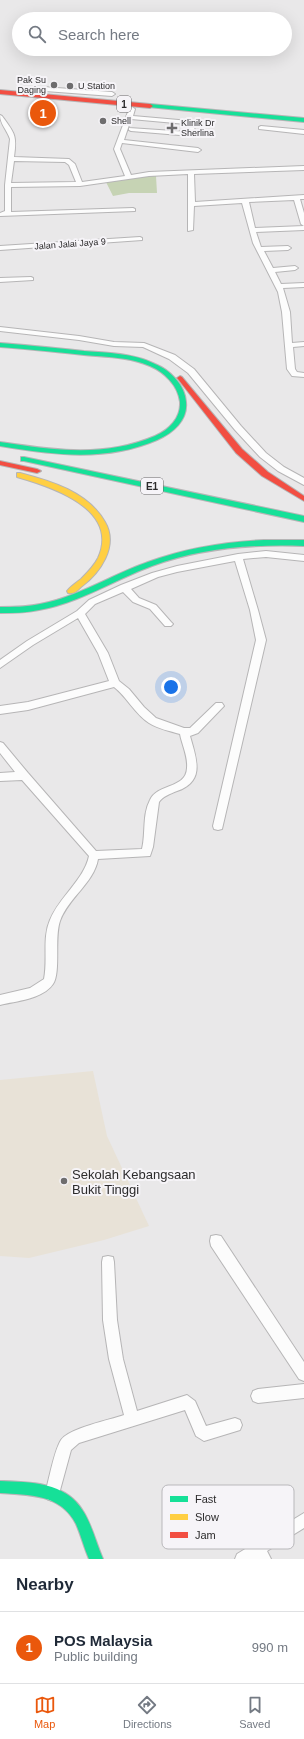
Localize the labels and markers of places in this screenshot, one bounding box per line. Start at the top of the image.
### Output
place label: Pak Su Daging [17,75,46,95]
marker: Pak Su Daging [49,80,59,90]
marker: U Station [65,81,75,91]
place label: U Station [78,81,115,91]
pin: 1 [30,98,56,128]
marker: Shell [98,116,108,126]
place label: Shell [111,116,131,126]
place label: Klinik Dr Sherlina [181,118,215,138]
marker: Klinik Dr Sherlina [166,122,178,134]
place label: Sekolah Kebangsaan Bukit Tinggi [72,1167,196,1197]
marker: Sekolah Kebangsaan Bukit Tinggi [59,1176,69,1186]

